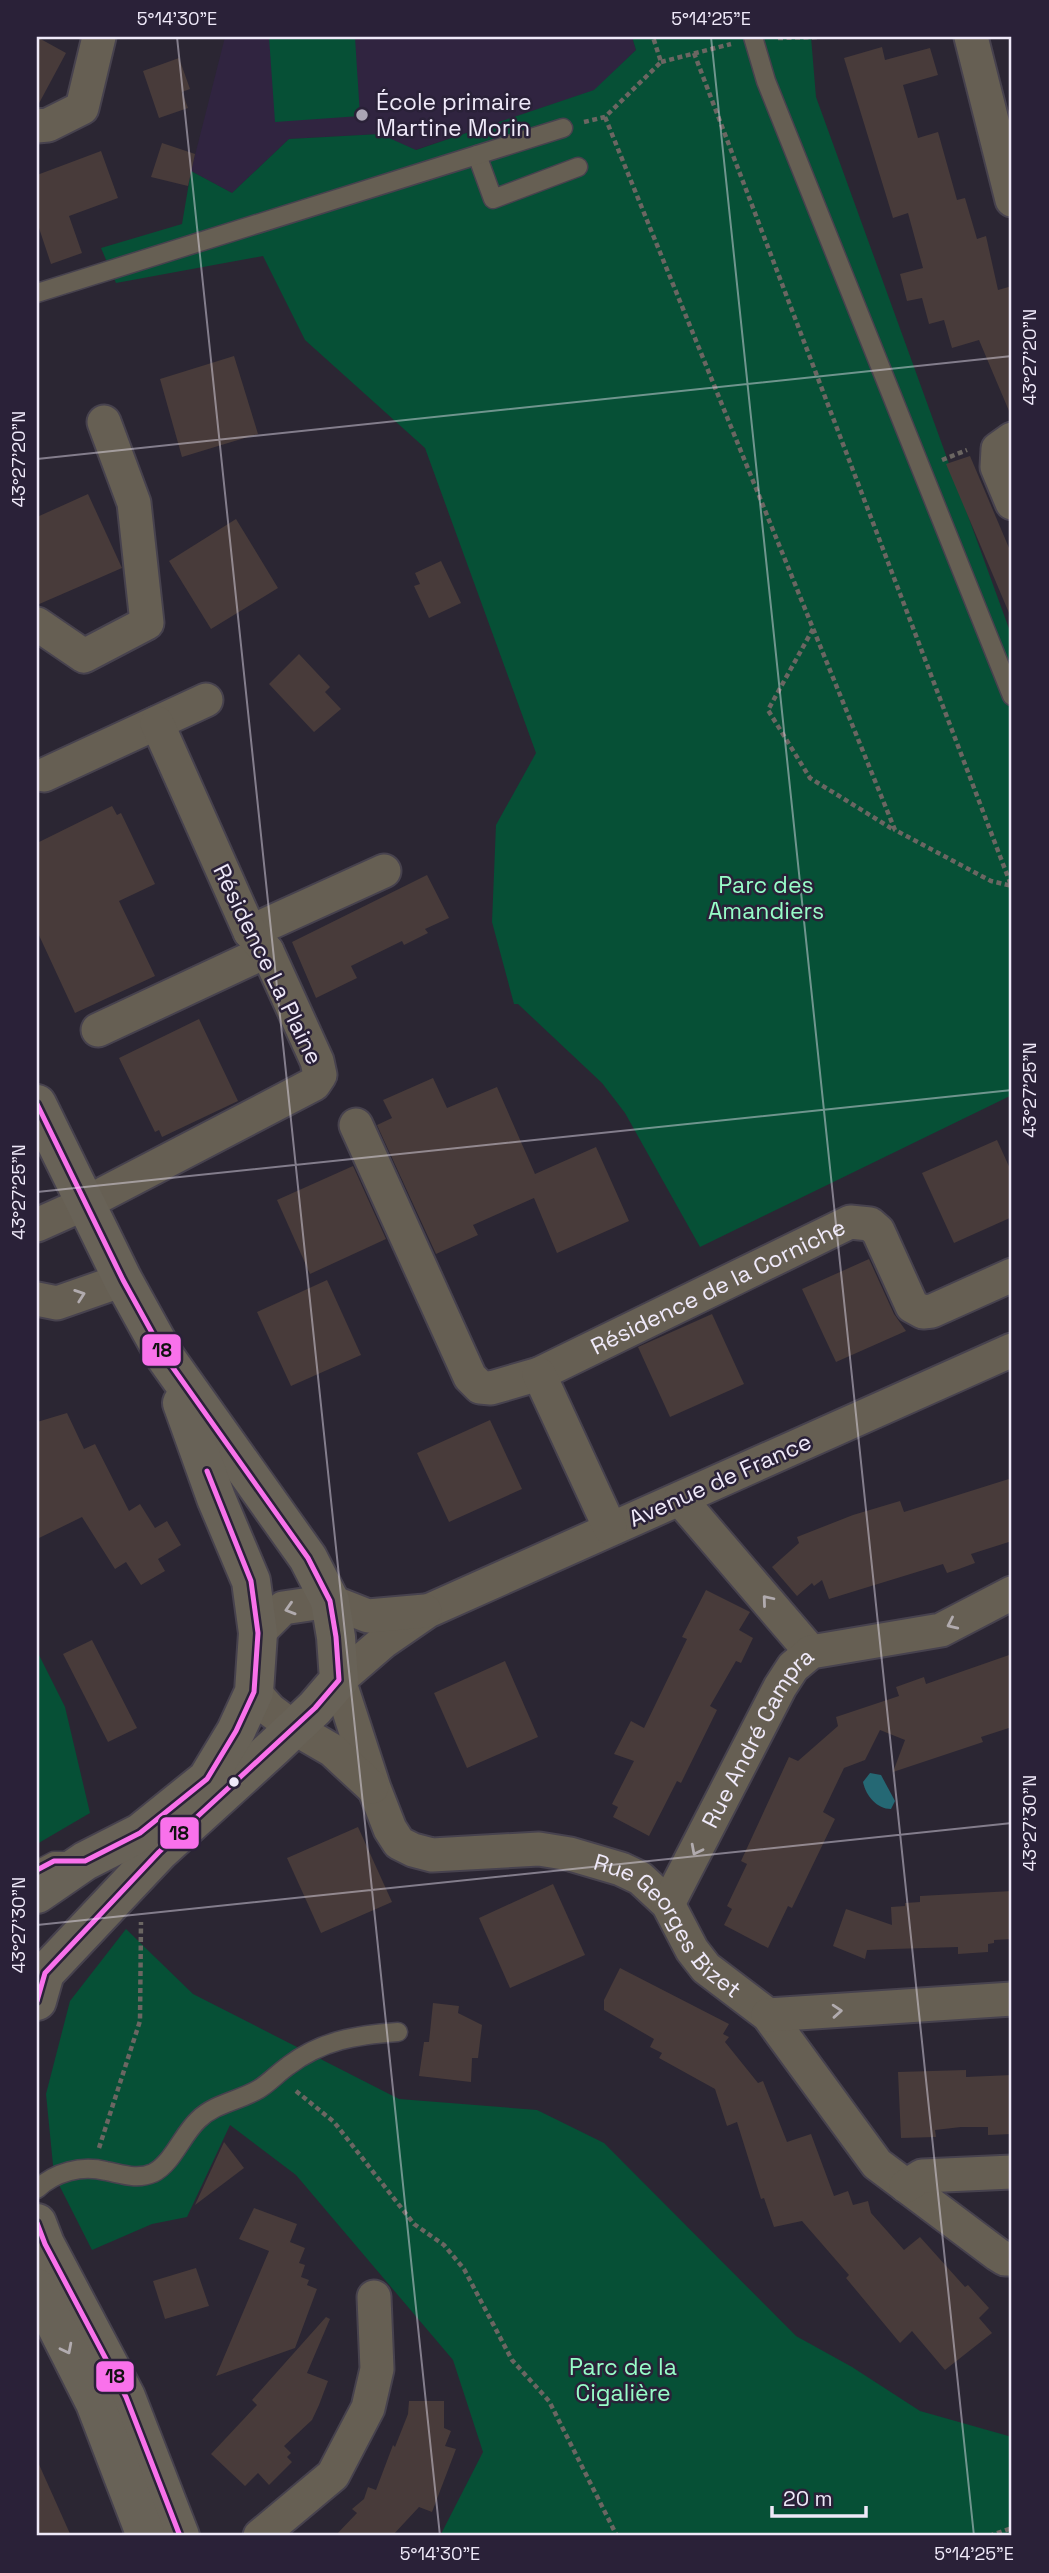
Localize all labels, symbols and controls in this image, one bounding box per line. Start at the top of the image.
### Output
text: 5°14'30"E [137,7,217,30]
text: 5°14'25"E [671,7,751,30]
place label: École primaire Martine Morin [376,87,532,143]
marker: École primaire Martine Morin [354,107,370,123]
text: 43°27'20"N [1018,309,1041,405]
text: 43°27'20"N [7,411,30,507]
street label: Résidence La Plaine [206,859,330,1069]
park label: Parc des Amandiers [708,870,824,926]
text: 43°27'25"N [1018,1042,1041,1138]
text: 43°27'25"N [7,1144,30,1240]
street label: Résidence de la Corniche [586,1212,850,1361]
one-way arrow [74,1289,86,1304]
line badge: 18 [141,1333,182,1367]
text: 18 [152,1338,172,1363]
street label: Avenue de France [624,1426,816,1534]
one-way arrow [763,1596,775,1609]
one-way arrow [285,1600,297,1615]
one-way arrow [947,1616,959,1630]
street label: Rue André Campra [695,1641,820,1833]
unlabelled marker [227,1775,241,1789]
text: 43°27'30"N [1018,1775,1041,1871]
line badge: 18 [159,1816,200,1850]
text: 18 [169,1821,189,1846]
one-way arrow [690,1843,704,1855]
street label: Rue Georges Bizet [590,1847,747,2004]
text: 43°27'30"N [7,1877,30,1973]
one-way arrow [831,2004,842,2019]
one-way arrow [59,2342,73,2354]
park label: Parc de la Cigalière [569,2352,677,2408]
line badge: 18 [95,2360,135,2393]
text: 18 [105,2364,125,2389]
scale bar [772,2475,867,2519]
text: 20 m [783,2485,833,2512]
text: 5°14'30"E [400,2542,480,2565]
text: 5°14'25"E [934,2542,1014,2565]

